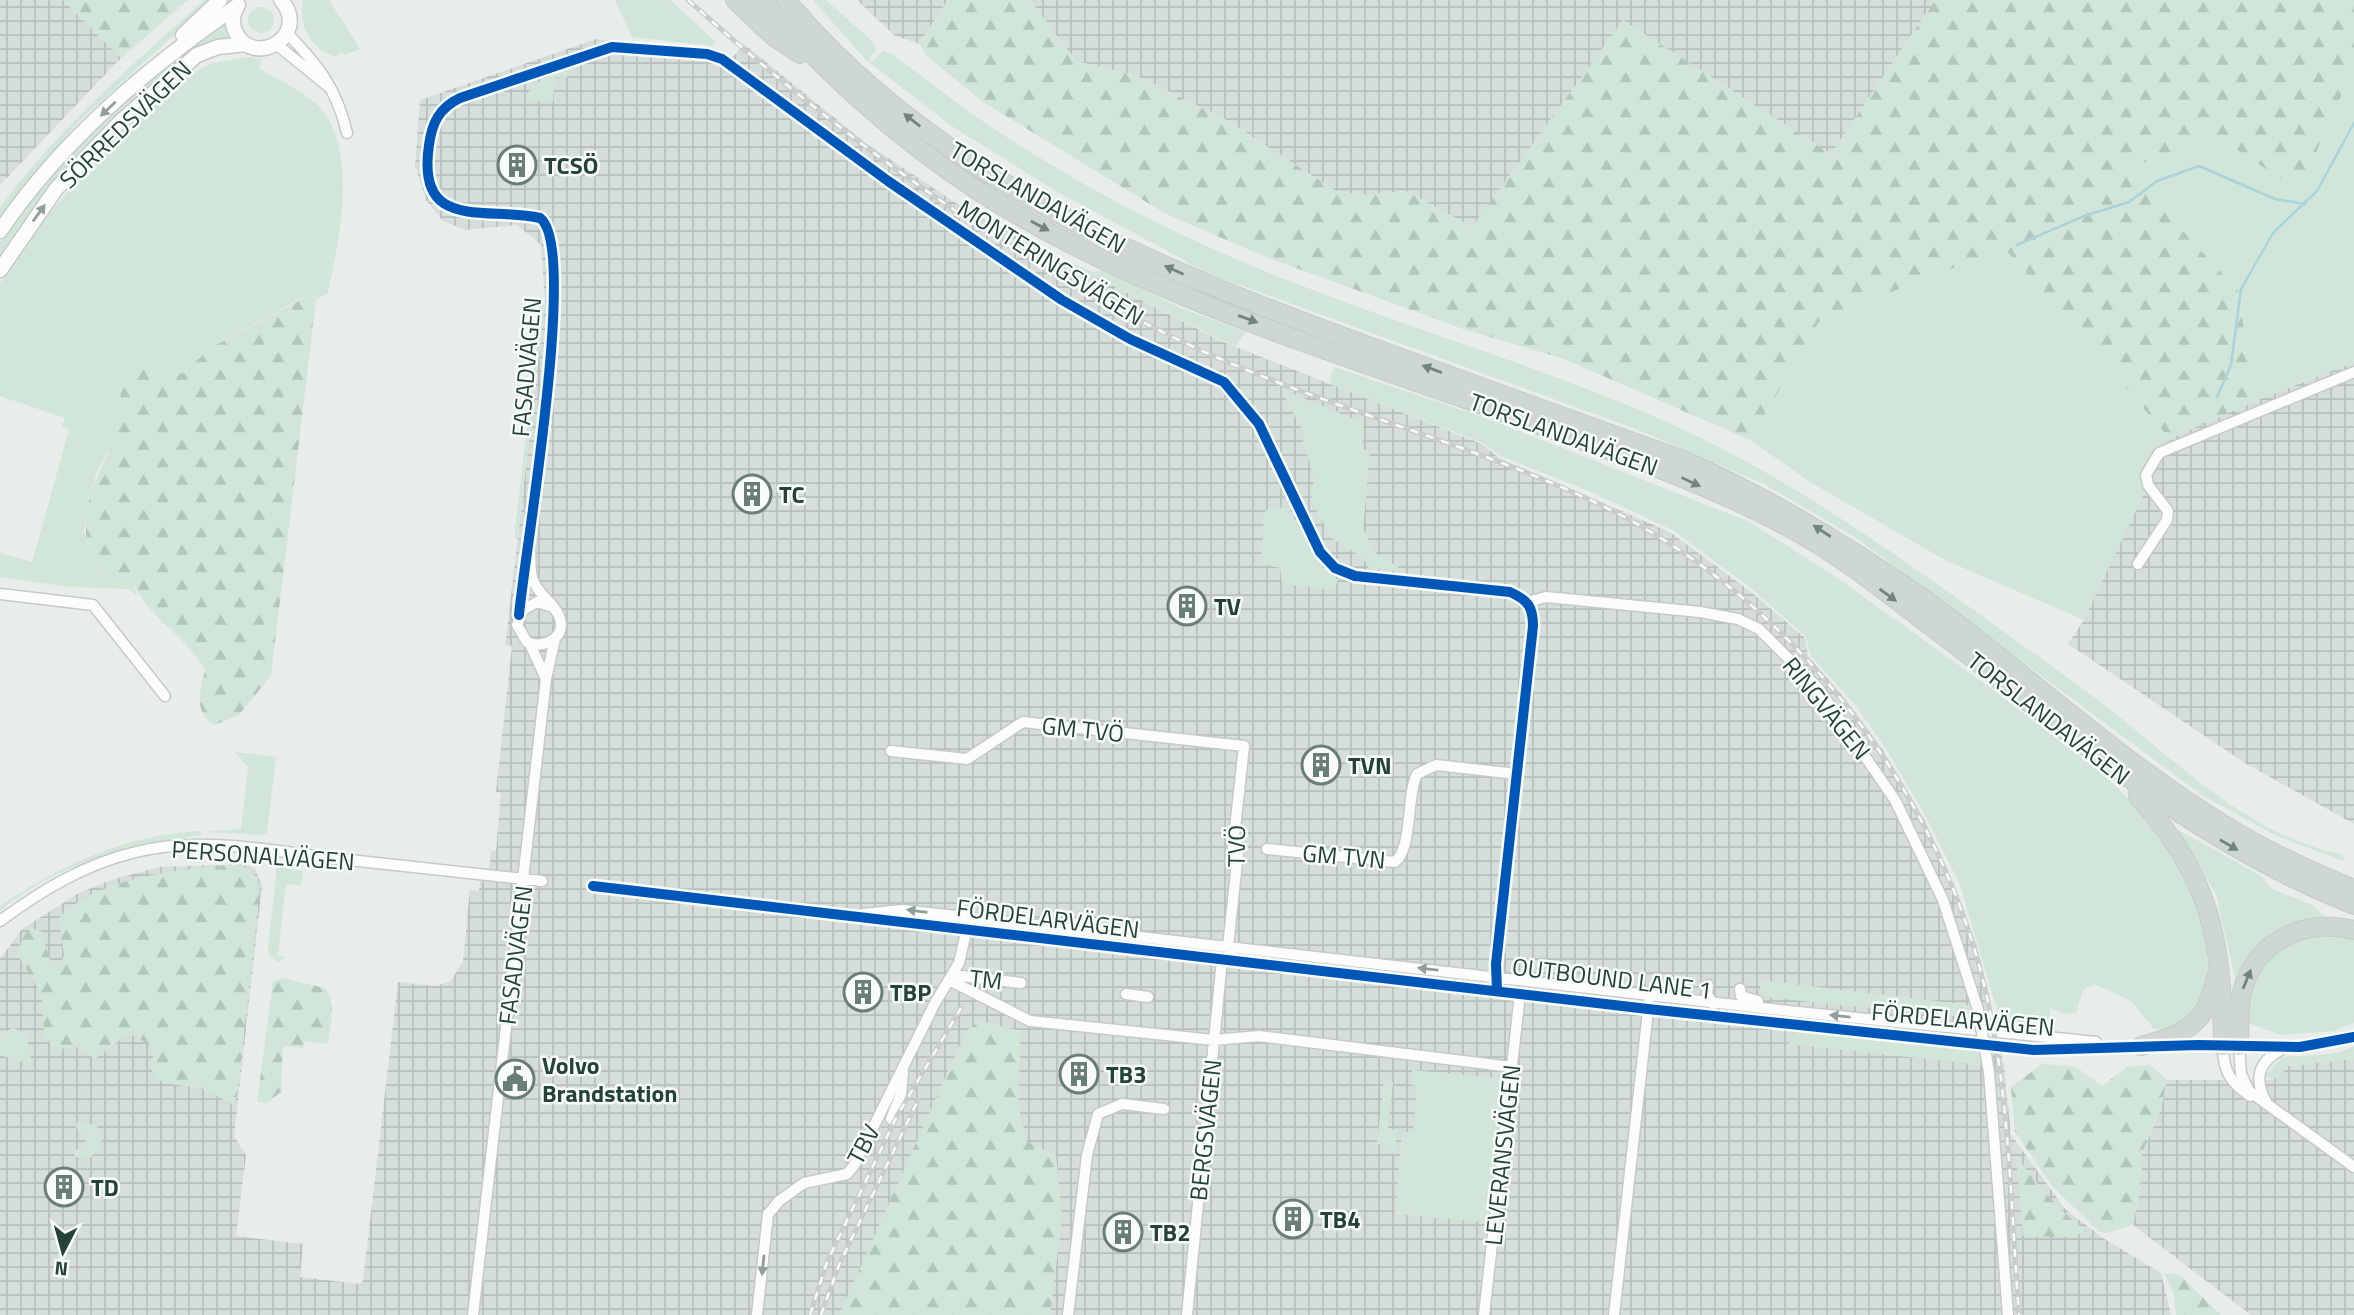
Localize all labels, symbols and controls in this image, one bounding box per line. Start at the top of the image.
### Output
street label: SÖRREDSVÄGEN [51,51,199,197]
one-way arrow [100,101,117,117]
one-way arrow [903,114,921,128]
street label: TORSLANDAVÄGEN [943,132,1133,262]
building icon: TCSÖ [496,144,538,186]
place label: TCSÖ [544,147,598,183]
street label: MONTERINGSVÄGEN [951,190,1151,334]
one-way arrow [32,204,46,222]
one-way arrow [1031,220,1050,232]
one-way arrow [1164,264,1184,276]
street label: FASADVÄGEN [502,296,550,438]
one-way arrow [1237,314,1258,325]
one-way arrow [1422,364,1443,375]
street label: TORSLANDAVÄGEN [1465,383,1663,485]
building icon: TC [731,473,773,515]
place label: TC [779,476,805,512]
one-way arrow [1681,476,1701,488]
one-way arrow [1813,525,1832,538]
building icon: TV [1166,585,1208,627]
place label: TV [1214,588,1242,624]
one-way arrow [1879,588,1897,602]
street label: TORSLANDAVÄGEN [1960,643,2138,793]
street label: RINGVÄGEN [1774,649,1880,767]
street label: GM TVÖ [1040,707,1126,751]
building icon: TVN [1300,744,1342,786]
place label: TVN [1348,747,1392,783]
street label: TVÖ [1218,825,1254,867]
street label: PERSONALVÄGEN [170,831,356,879]
street label: GM TVN [1301,834,1387,878]
one-way arrow [2219,839,2238,851]
street label: FASADVÄGEN [489,883,541,1027]
street label: FÖRDELARVÄGEN [955,889,1141,947]
one-way arrow [906,906,928,917]
street label: OUTBOUND LANE 1 [1510,948,1714,1008]
street label: TM [968,959,1004,999]
one-way arrow [1417,963,1439,974]
one-way arrow [2242,969,2253,990]
building icon: TBP [842,971,884,1013]
place label: TBP [890,974,931,1010]
street label: FÖRDELARVÄGEN [1870,993,2056,1045]
one-way arrow [1828,1010,1850,1021]
place label: Volvo Brandstation [542,1047,678,1111]
building icon: TB3 [1058,1053,1100,1095]
place label: TB3 [1106,1056,1147,1092]
street label: BERGSVÄGEN [1180,1057,1230,1203]
public building icon: Volvo Brandstation [494,1058,536,1100]
street label: LEVERANSVÄGEN [1475,1063,1529,1247]
street label: TBV [837,1117,889,1171]
building icon: TD [43,1166,85,1208]
place label: TD [91,1169,119,1205]
building icon: TB4 [1272,1198,1314,1240]
place label: TB4 [1320,1201,1361,1237]
building icon: TB2 [1102,1211,1144,1253]
place label: TB2 [1150,1214,1191,1250]
north arrow [28,1217,98,1287]
text: N [53,1254,69,1285]
one-way arrow [757,1254,768,1276]

